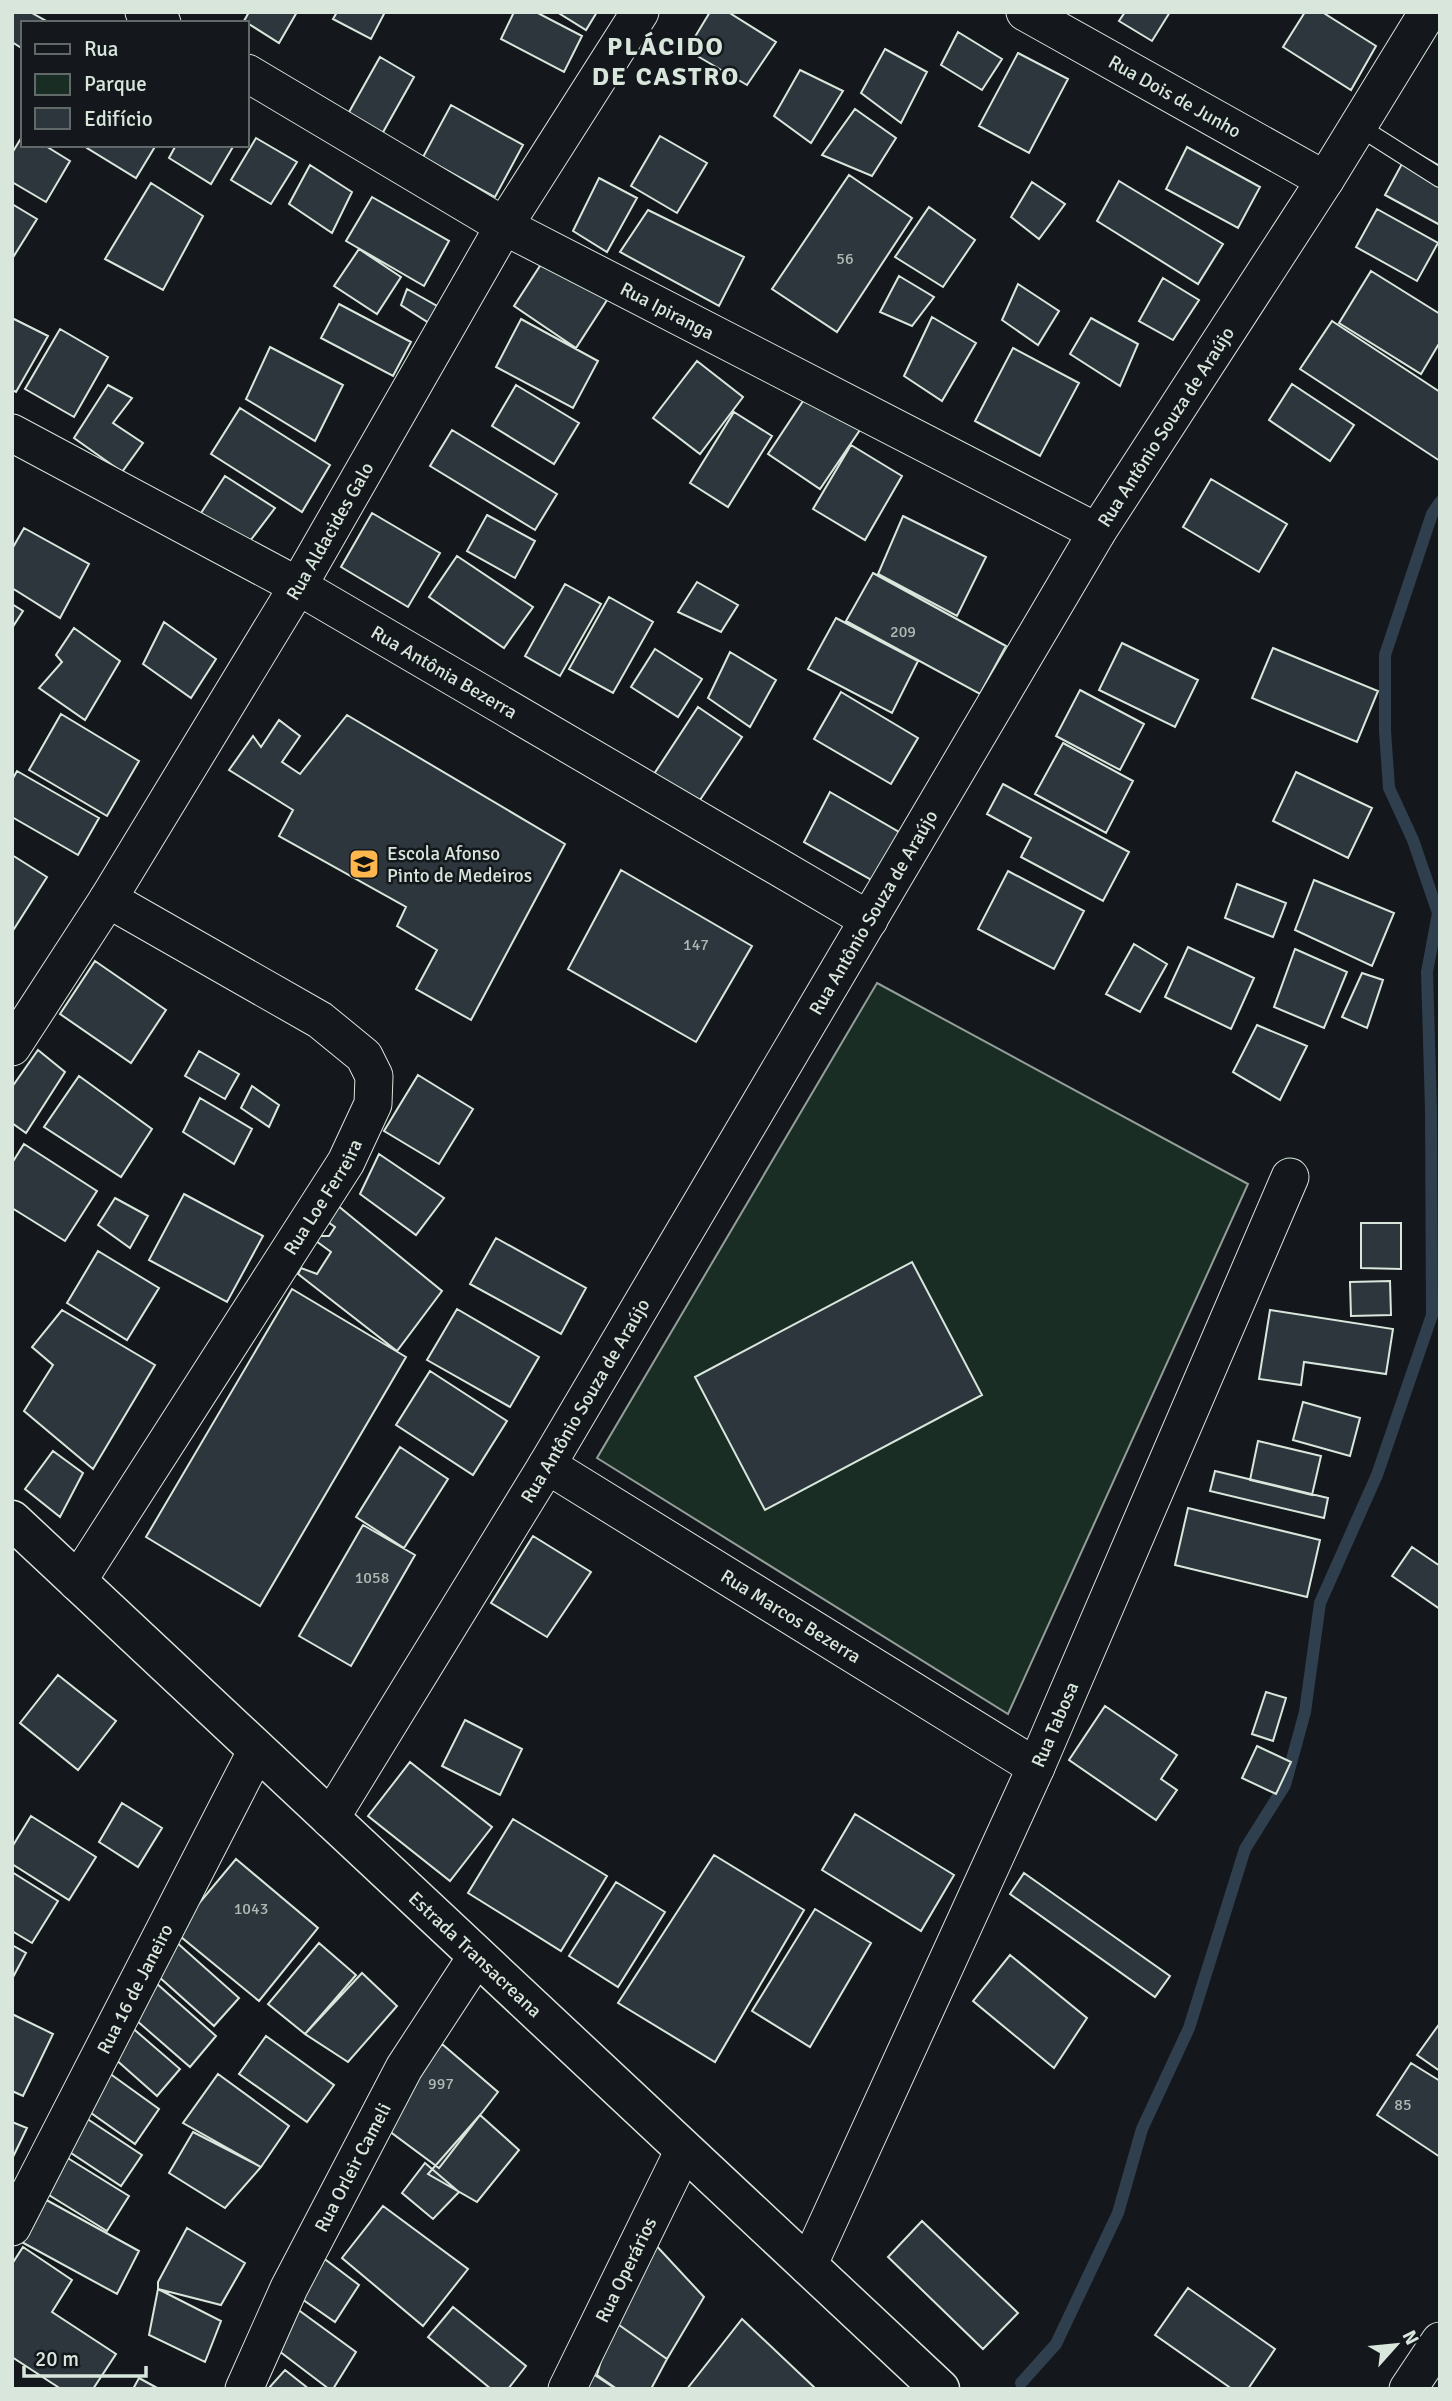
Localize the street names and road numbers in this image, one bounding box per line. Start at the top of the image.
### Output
street label: Rua Dois de Junho [1104,50,1245,144]
street label: Rua Ipiranga [616,277,718,345]
street label: Rua Antônio Souza de Araújo [1093,322,1240,532]
street label: Rua Aldacides Galo [281,458,379,605]
street label: Rua Antônia Bezerra [367,620,521,725]
street label: Rua Antônio Souza de Araújo [804,806,944,1019]
street label: Rua Loe Ferreira [279,1135,368,1260]
street label: Rua Antônio Souza de Araújo [516,1294,656,1508]
street label: Rua Marcos Bezerra [716,1564,865,1669]
street label: Rua Tabosa [1026,1678,1084,1771]
street label: Estrada Transacreana [403,1887,547,2023]
street label: Rua 16 de Janeiro [92,1920,179,2058]
street label: Rua Orleir Cameli [309,2099,397,2236]
street label: Rua Operários [590,2213,662,2327]

